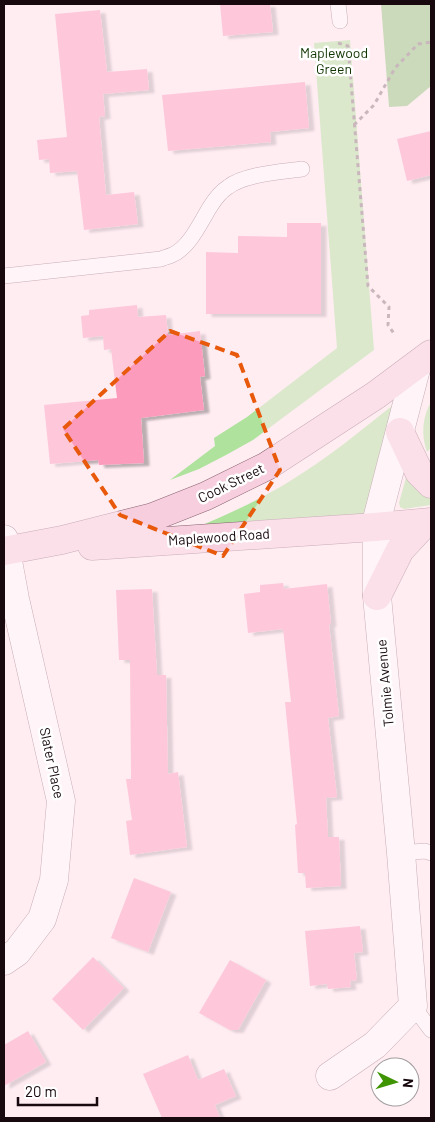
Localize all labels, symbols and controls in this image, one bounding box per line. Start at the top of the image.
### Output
park label: Maplewood Green [300,44,368,77]
street label: Cook Street [195,459,267,506]
street label: Maplewood Road [168,524,270,549]
street label: Tolmie Avenue [372,639,397,727]
street label: Slater Place [37,726,68,800]
north arrow [370,1057,420,1107]
scale bar [18,1074,96,1106]
text: N [400,1078,417,1089]
text: 20 m [25,1082,57,1100]

